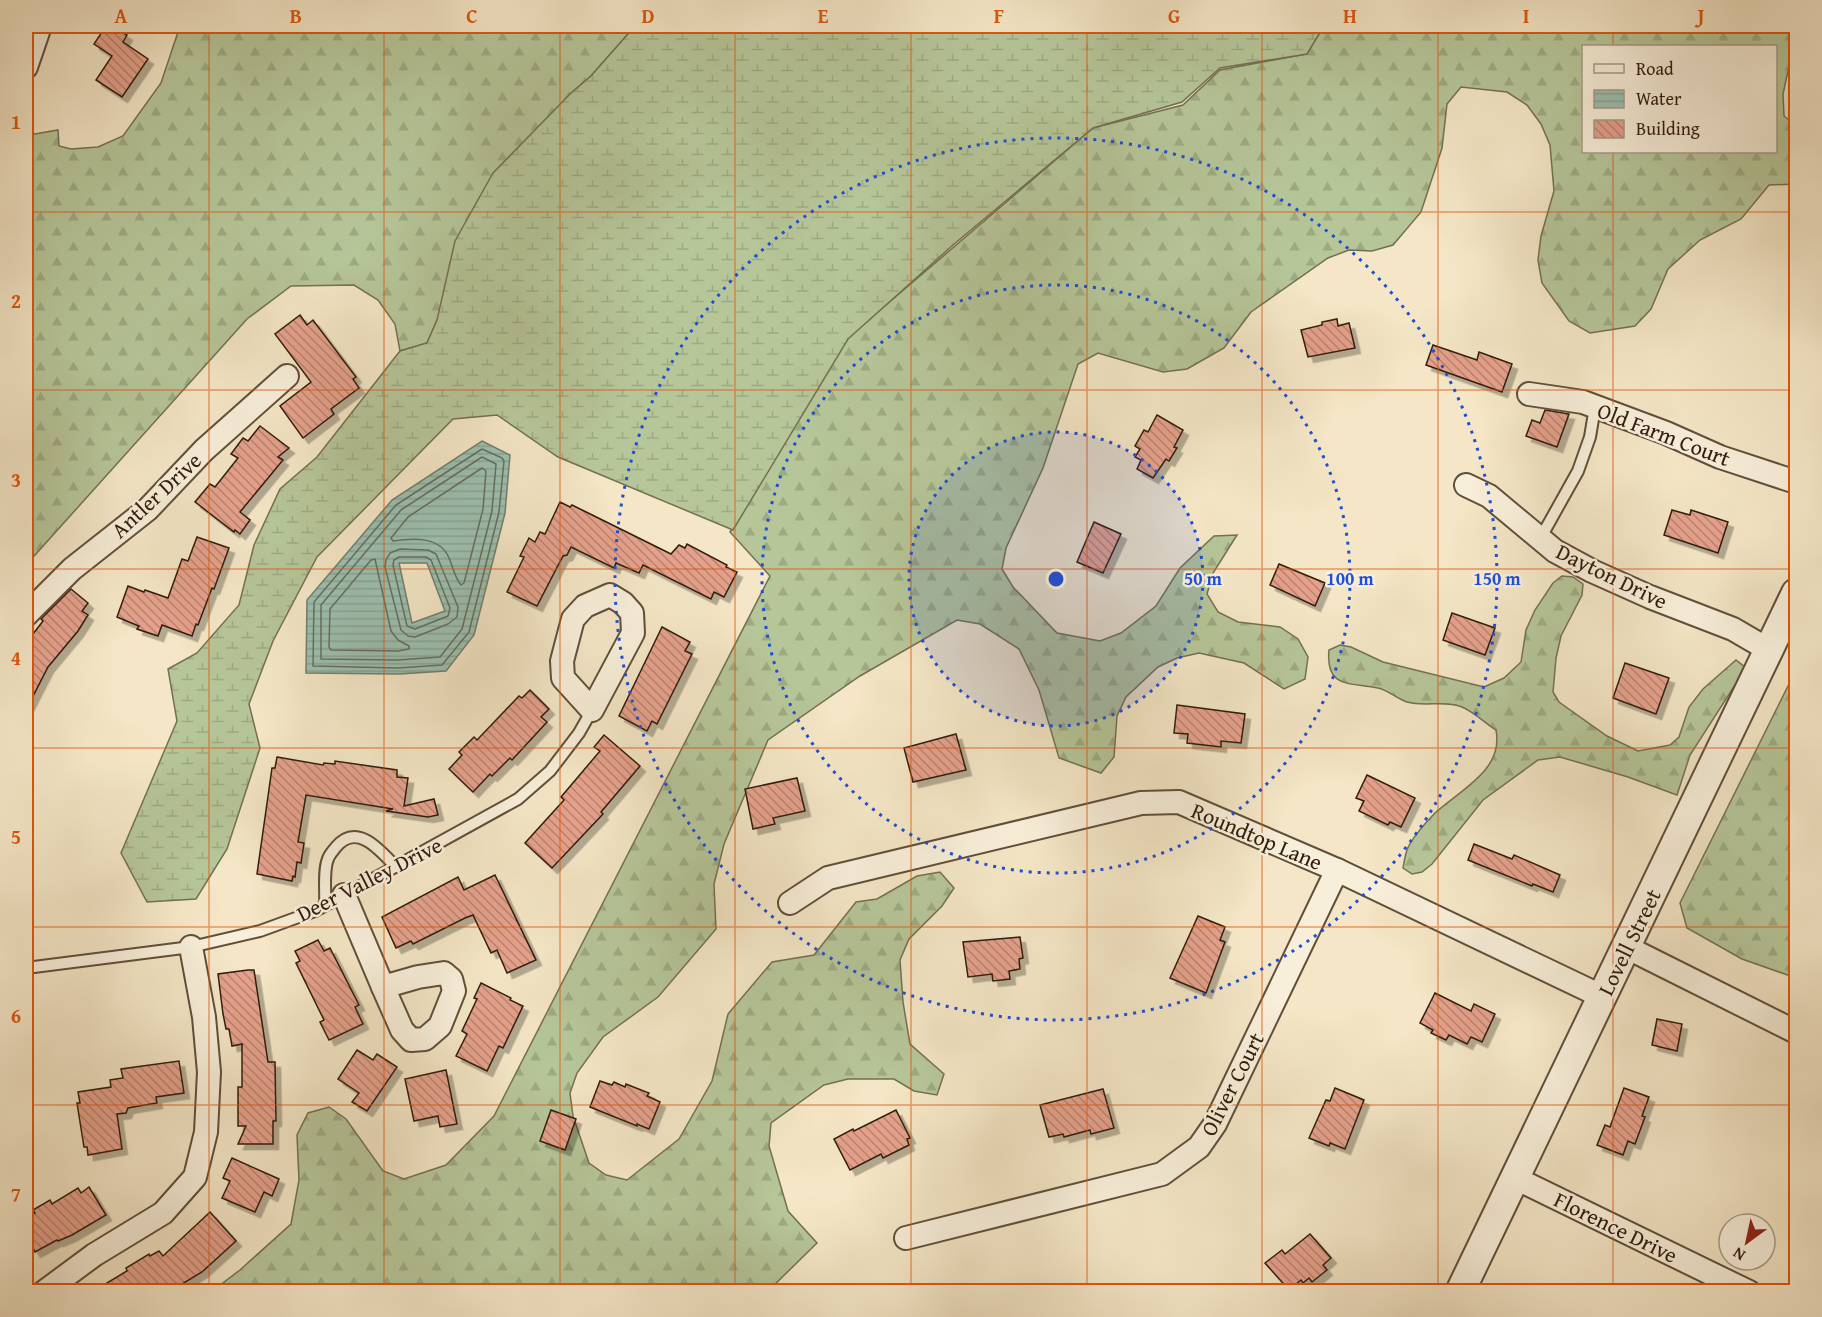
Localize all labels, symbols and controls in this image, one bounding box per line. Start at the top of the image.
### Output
text: A [115,1,128,30]
text: B [290,1,302,30]
text: C [466,1,478,30]
text: D [641,1,655,30]
text: E [818,1,829,30]
text: F [994,1,1004,30]
text: G [1168,1,1180,30]
text: H [1343,1,1357,30]
text: I [1523,1,1529,30]
text: J [1695,1,1705,30]
legend [1582,45,1777,153]
text: Road [1636,55,1674,82]
text: Water [1636,85,1682,112]
text: 1 [11,107,21,136]
text: Building [1636,115,1700,142]
text: 2 [11,286,21,315]
street label: Old Farm Court [1593,394,1735,474]
street label: Antler Drive [104,445,208,545]
text: 3 [11,465,21,494]
street label: Dayton Drive [1551,535,1673,617]
text: 50 m [1184,565,1223,592]
text: 100 m [1326,565,1374,592]
text: 150 m [1473,565,1521,592]
centre of rings [1046,569,1066,589]
text: 4 [11,643,21,672]
street label: Roundtop Lane [1187,794,1327,878]
text: 5 [11,822,21,851]
street label: Deer Valley Drive [291,829,447,929]
street label: Lovell Street [1589,883,1669,1001]
text: 6 [11,1001,21,1030]
street label: Oliver Court [1192,1027,1272,1141]
text: 7 [11,1179,21,1208]
street label: Florence Drive [1549,1183,1683,1271]
north arrow [1717,1212,1777,1272]
text: N [1728,1241,1750,1268]

